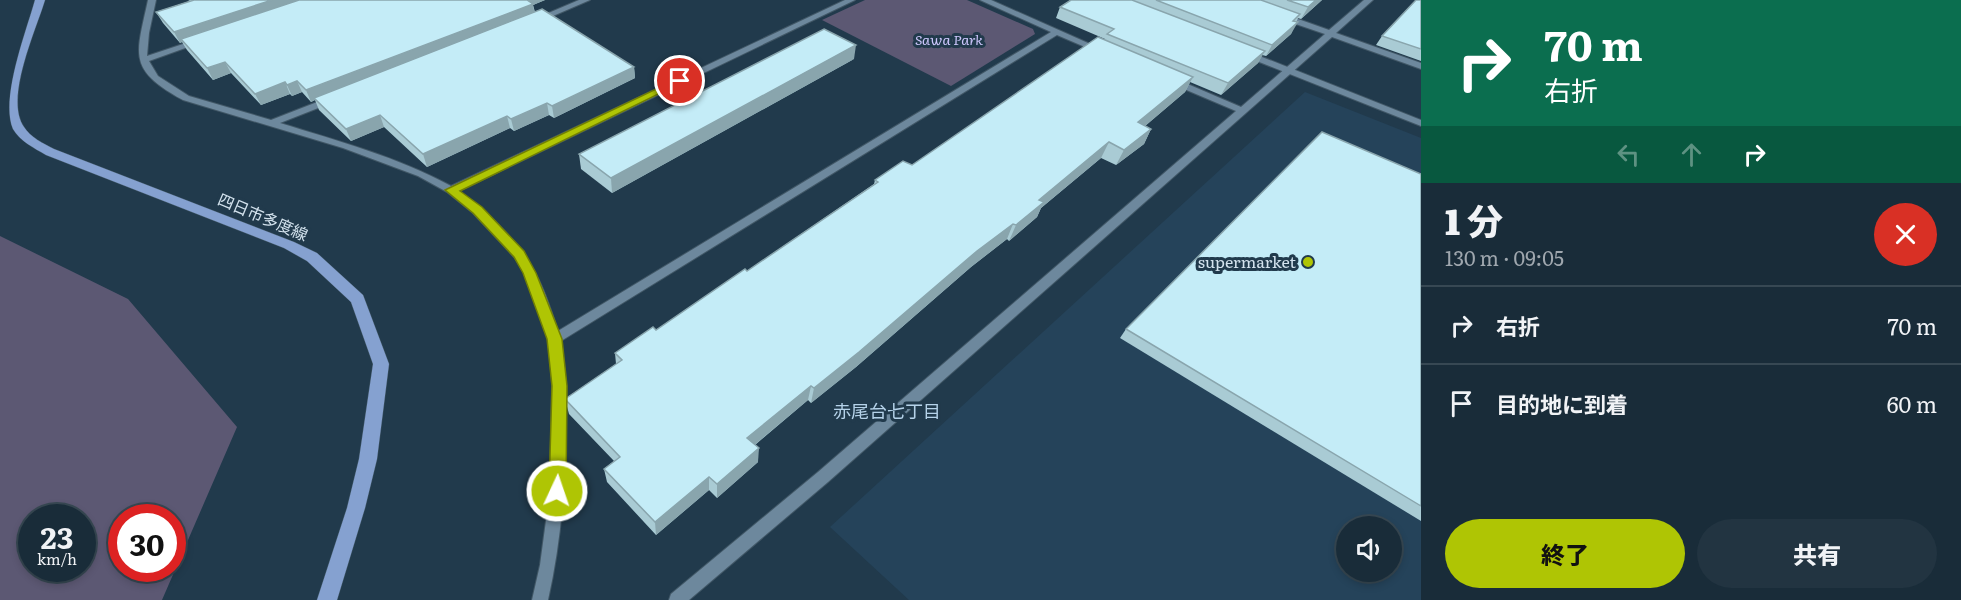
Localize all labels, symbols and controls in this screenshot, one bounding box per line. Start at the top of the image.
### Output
text: 70 m [1544,12,1643,74]
icon: right [1445,24,1523,102]
park label: Sawa Park [915,29,983,49]
pin [654,55,705,106]
icon: arrive [663,64,696,97]
text: 右折 [1544,69,1598,109]
icon: left [1612,138,1645,171]
icon: ahead [1675,138,1708,171]
icon: right [1738,138,1771,171]
street label: 四日市多度線 [215,186,312,246]
text: 1 分 [1445,193,1503,246]
button: close [1874,203,1937,266]
text: 130 m · 09:05 [1445,242,1564,272]
place label: supermarket [1198,249,1297,273]
marker: supermarket [1301,255,1315,269]
icon: right [1445,309,1478,342]
text: 右折 [1496,309,1540,342]
text: 70 m [1887,309,1937,342]
icon: arrive [1445,387,1478,420]
text: 目的地に到着 [1496,387,1628,420]
text: 60 m [1887,387,1937,420]
district label: 赤尾台七丁目 [833,397,941,424]
position arrow [525,459,589,523]
speed limit sign: 30 [108,504,186,582]
text: 23 [41,514,73,558]
map controls [1336,516,1402,582]
button: sound [1336,516,1402,582]
button: 終了 [1445,519,1685,588]
button: 共有 [1697,519,1937,588]
text: km/h [37,547,77,570]

